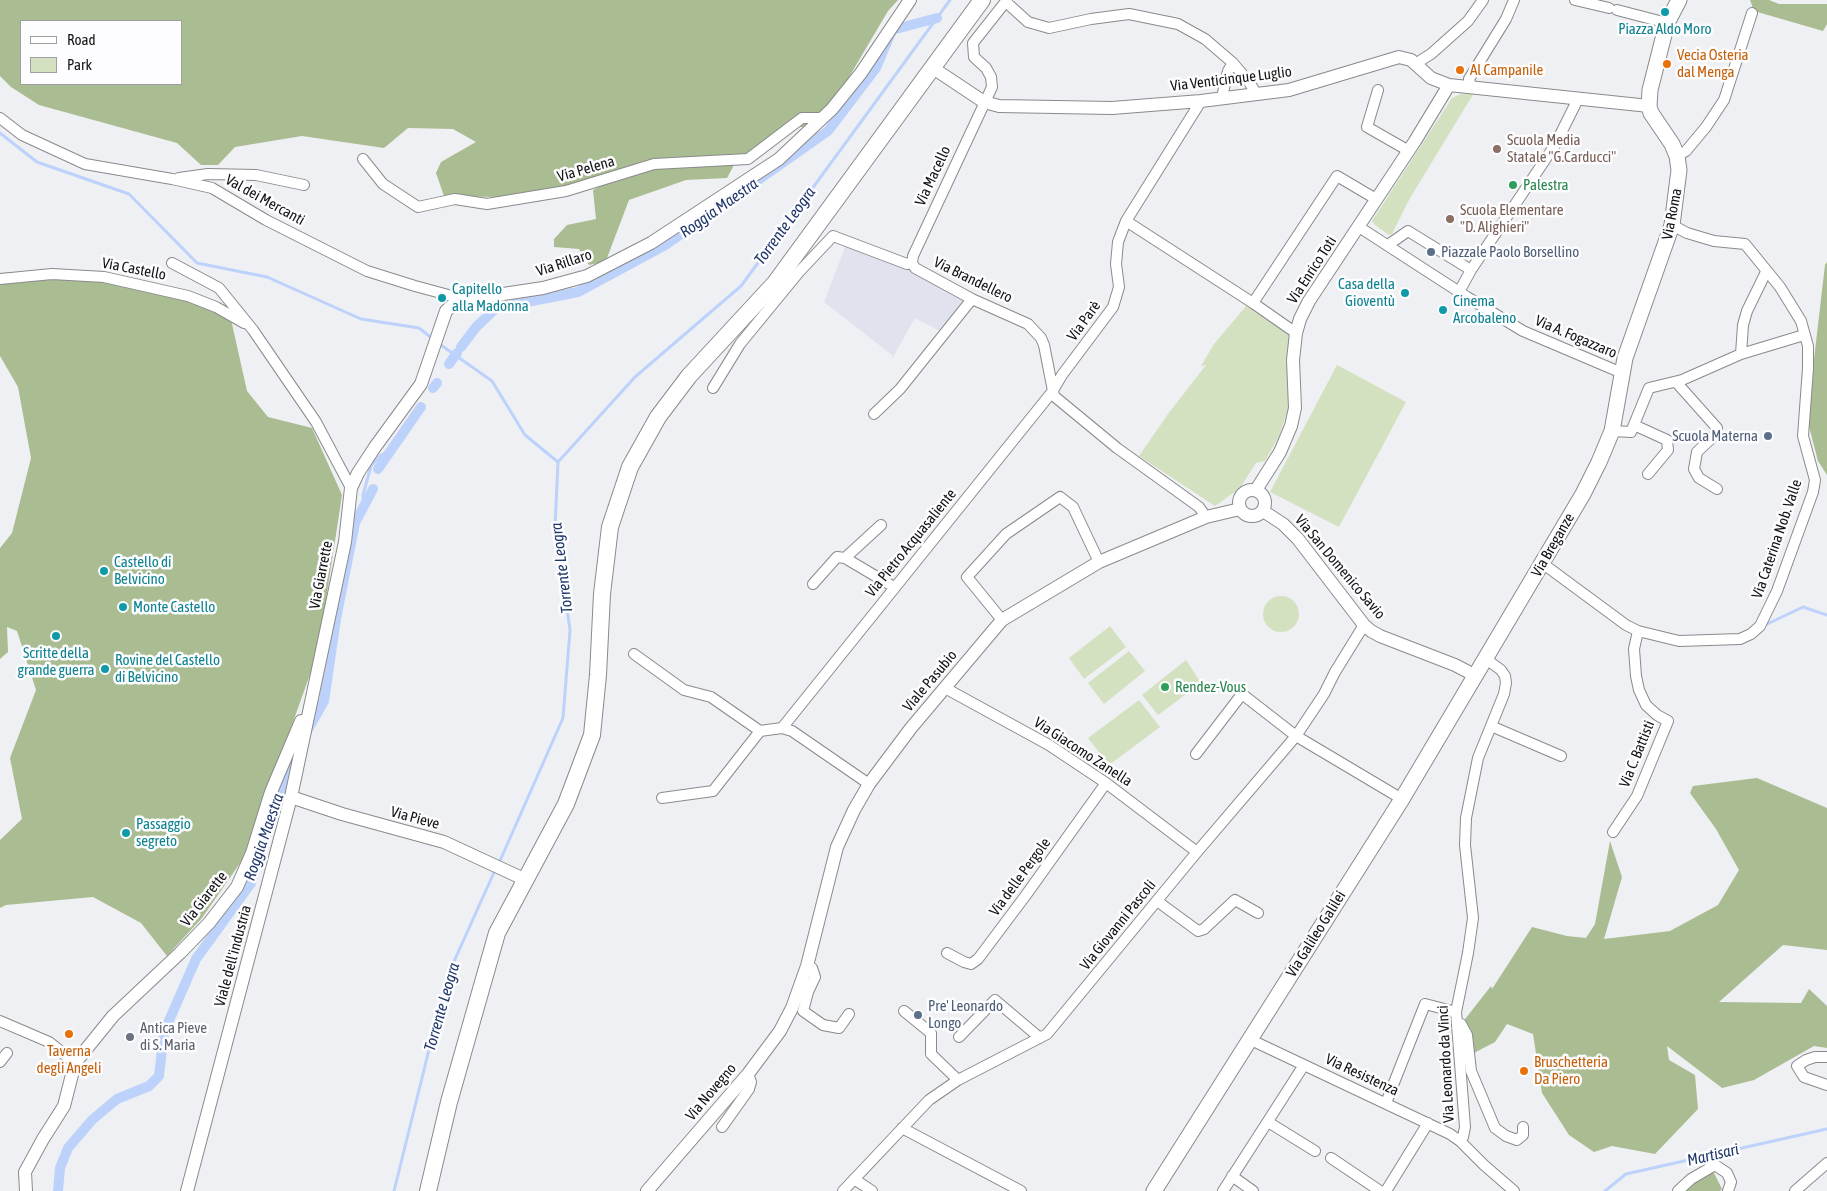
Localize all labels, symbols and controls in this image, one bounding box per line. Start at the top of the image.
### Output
marker: Piazza Aldo Moro [1659,6,1671,18]
legend [20,20,182,85]
place label: Piazza Aldo Moro [1618,20,1712,38]
text: Road [67,31,96,48]
place label: Vecia Osteria dal Menga [1677,46,1749,81]
text: Park [67,56,92,73]
marker: Vecia Osteria dal Menga [1661,58,1673,70]
place label: Al Campanile [1470,61,1543,79]
street label: Via Venticinque Luglio [1169,63,1293,95]
marker: Al Campanile [1454,64,1466,76]
place label: Scuola Media Statale "G.Carducci" [1507,131,1616,166]
street label: Via Macello [911,143,955,209]
marker: Scuola Media Statale "G.Carducci" [1491,143,1503,155]
street label: Via Pelena [555,152,617,186]
street label: Val dei Mercanti [222,171,308,229]
water label: Roggia Maestra [676,174,762,242]
place label: Palestra [1523,176,1568,194]
marker: Palestra [1507,179,1519,191]
water label: Torrente Leogra [750,183,820,269]
street label: Via Roma [1658,187,1686,241]
place label: Scuola Elementare "D. Alighieri" [1460,201,1564,236]
marker: Scuola Elementare "D. Alighieri" [1444,213,1456,225]
street label: Via Enrico Toti [1284,233,1340,307]
place label: Piazzale Paolo Borsellino [1441,243,1579,261]
street label: Via Rillaro [534,246,594,280]
marker: Piazzale Paolo Borsellino [1425,246,1437,258]
street label: Via Brandellero [931,253,1015,307]
street label: Via Castello [101,254,167,284]
place label: Casa della Gioventù [1338,275,1395,310]
place label: Capitello alla Madonna [452,280,529,315]
marker: Casa della Gioventù [1399,287,1411,299]
marker: Capitello alla Madonna [436,292,448,304]
place label: Cinema Arcobaleno [1453,292,1516,327]
street label: Via Parè [1063,297,1105,345]
marker: Cinema Arcobaleno [1437,304,1449,316]
street label: Via A. Fogazzaro [1532,312,1620,362]
place label: Scuola Materna [1672,427,1758,445]
marker: Scuola Materna [1762,430,1774,442]
street label: Via Caterina Nob. Valle [1748,477,1806,601]
street label: Via Pietro Acquasaliente [862,485,960,601]
street label: Via Breganze [1528,510,1578,580]
street label: Via San Domenico Savio [1291,511,1389,623]
water label: Torrente Leogra [547,521,577,615]
street label: Via Giarrette [306,539,336,611]
place label: Castello di Belvicino [114,553,171,588]
marker: Castello di Belvicino [98,565,110,577]
place label: Monte Castello [133,598,215,616]
marker: Monte Castello [117,601,129,613]
marker: Scritte della grande guerra [50,630,62,642]
place label: Scritte della grande guerra [18,644,94,679]
street label: Viale Pasubio [899,647,961,715]
place label: Rovine del Castello di Belvicino [115,651,220,686]
marker: Rovine del Castello di Belvicino [99,663,111,675]
place label: Rendez-Vous [1175,678,1246,696]
marker: Rendez-Vous [1159,681,1171,693]
street label: Via Giacomo Zanella [1031,714,1135,790]
street label: Via C. Battisti [1615,718,1659,790]
water label: Roggia Maestra [240,791,288,883]
street label: Via Pieve [389,803,441,833]
place label: Passaggio segreto [136,815,191,850]
marker: Passaggio segreto [120,827,132,839]
street label: Via delle Pergole [986,834,1054,920]
street label: Via Giarette [177,868,231,930]
street label: Via Giovanni Pascoli [1076,876,1160,974]
street label: Via Galileo Galilei [1282,888,1350,980]
street label: Viale dell'industria [211,903,255,1009]
water label: Torrente Leogra [420,960,464,1054]
place label: Pre' Leonardo Longo [928,997,1003,1032]
street label: Via Leonardo da Vinci [1434,1005,1458,1123]
marker: Pre' Leonardo Longo [912,1009,924,1021]
place label: Antica Pieve di S. Maria [140,1019,207,1054]
marker: Taverna degli Angeli [63,1028,75,1040]
marker: Antica Pieve di S. Maria [124,1031,136,1043]
place label: Taverna degli Angeli [37,1042,101,1077]
street label: Via Resistenza [1322,1050,1402,1100]
place label: Bruschetteria Da Piero [1534,1053,1608,1088]
street label: Via Novegno [682,1060,740,1124]
marker: Bruschetteria Da Piero [1518,1065,1530,1077]
water label: Martisari [1685,1140,1741,1170]

